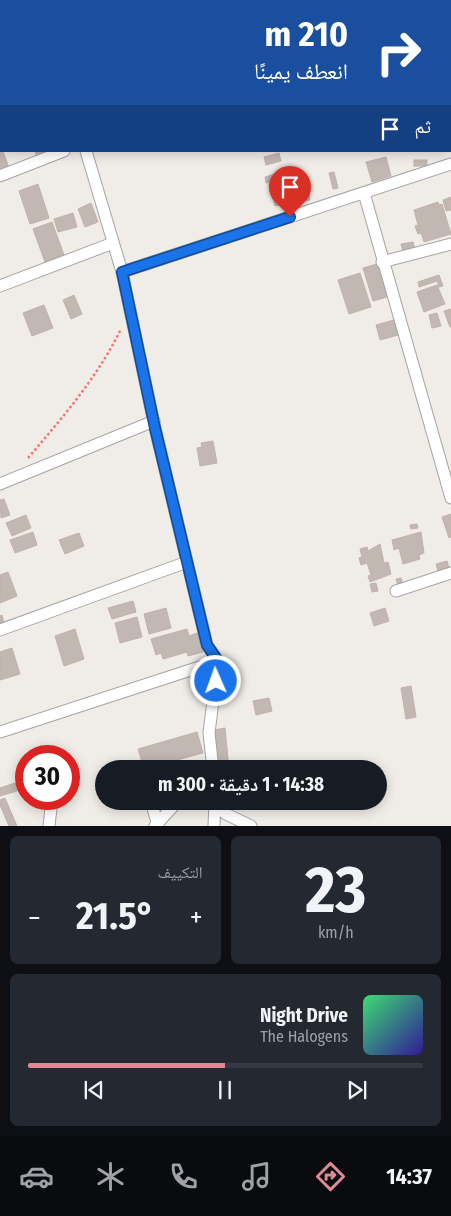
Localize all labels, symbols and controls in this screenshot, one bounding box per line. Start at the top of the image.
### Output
text: 210 m [264,13,348,55]
icon: right [366,20,431,85]
text: انعطف يمينًا [254,58,348,85]
icon: arrive [376,115,404,143]
text: ثم [414,115,431,138]
pin [269,166,311,217]
icon: arrive [276,173,304,201]
position arrow [189,654,241,706]
speed limit sign: 30 [15,745,80,810]
text: 14:38 · 1 دقيقة · 300 m [158,773,324,796]
text: 23 [305,851,366,929]
text: التكييف [158,863,203,882]
text: 21.5° [76,893,154,939]
text: − [28,901,41,934]
text: + [190,901,203,934]
text: km/h [318,923,354,942]
text: Night Drive [260,1004,348,1027]
text: The Halogens [260,1027,348,1046]
icon: previous [80,1076,108,1104]
icon: pause [211,1076,239,1104]
icon: next [343,1076,371,1104]
icon: car [19,1159,54,1194]
icon: climate [93,1159,128,1194]
icon: phone [166,1159,201,1194]
icon: music [239,1159,274,1194]
icon: directions [313,1159,348,1194]
text: 14:37 [386,1163,432,1190]

